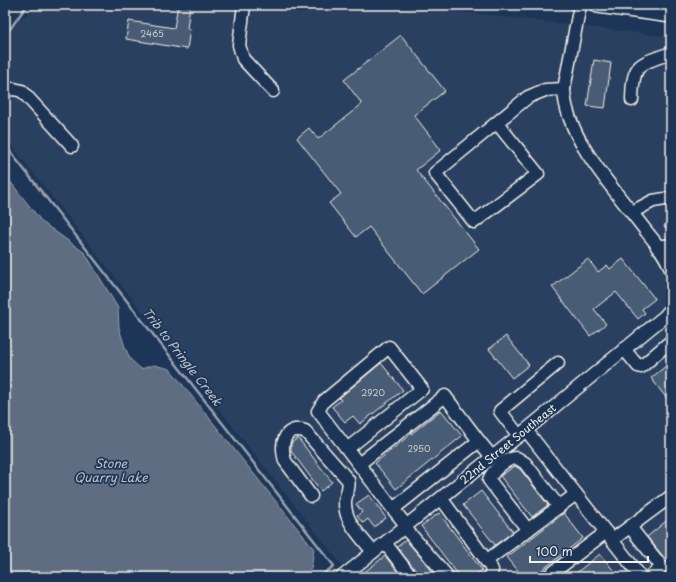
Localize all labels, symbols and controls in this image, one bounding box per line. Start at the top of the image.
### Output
house number: 2465 [140,26,164,40]
water label: Trib to Pringle Creek [139,303,227,410]
house number: 2920 [361,385,385,399]
street label: 22nd Street Southeast [456,399,560,488]
house number: 2950 [407,441,431,455]
water label: Stone Quarry Lake [74,454,148,486]
scale bar [530,538,648,564]
text: 100 m [536,542,573,560]

